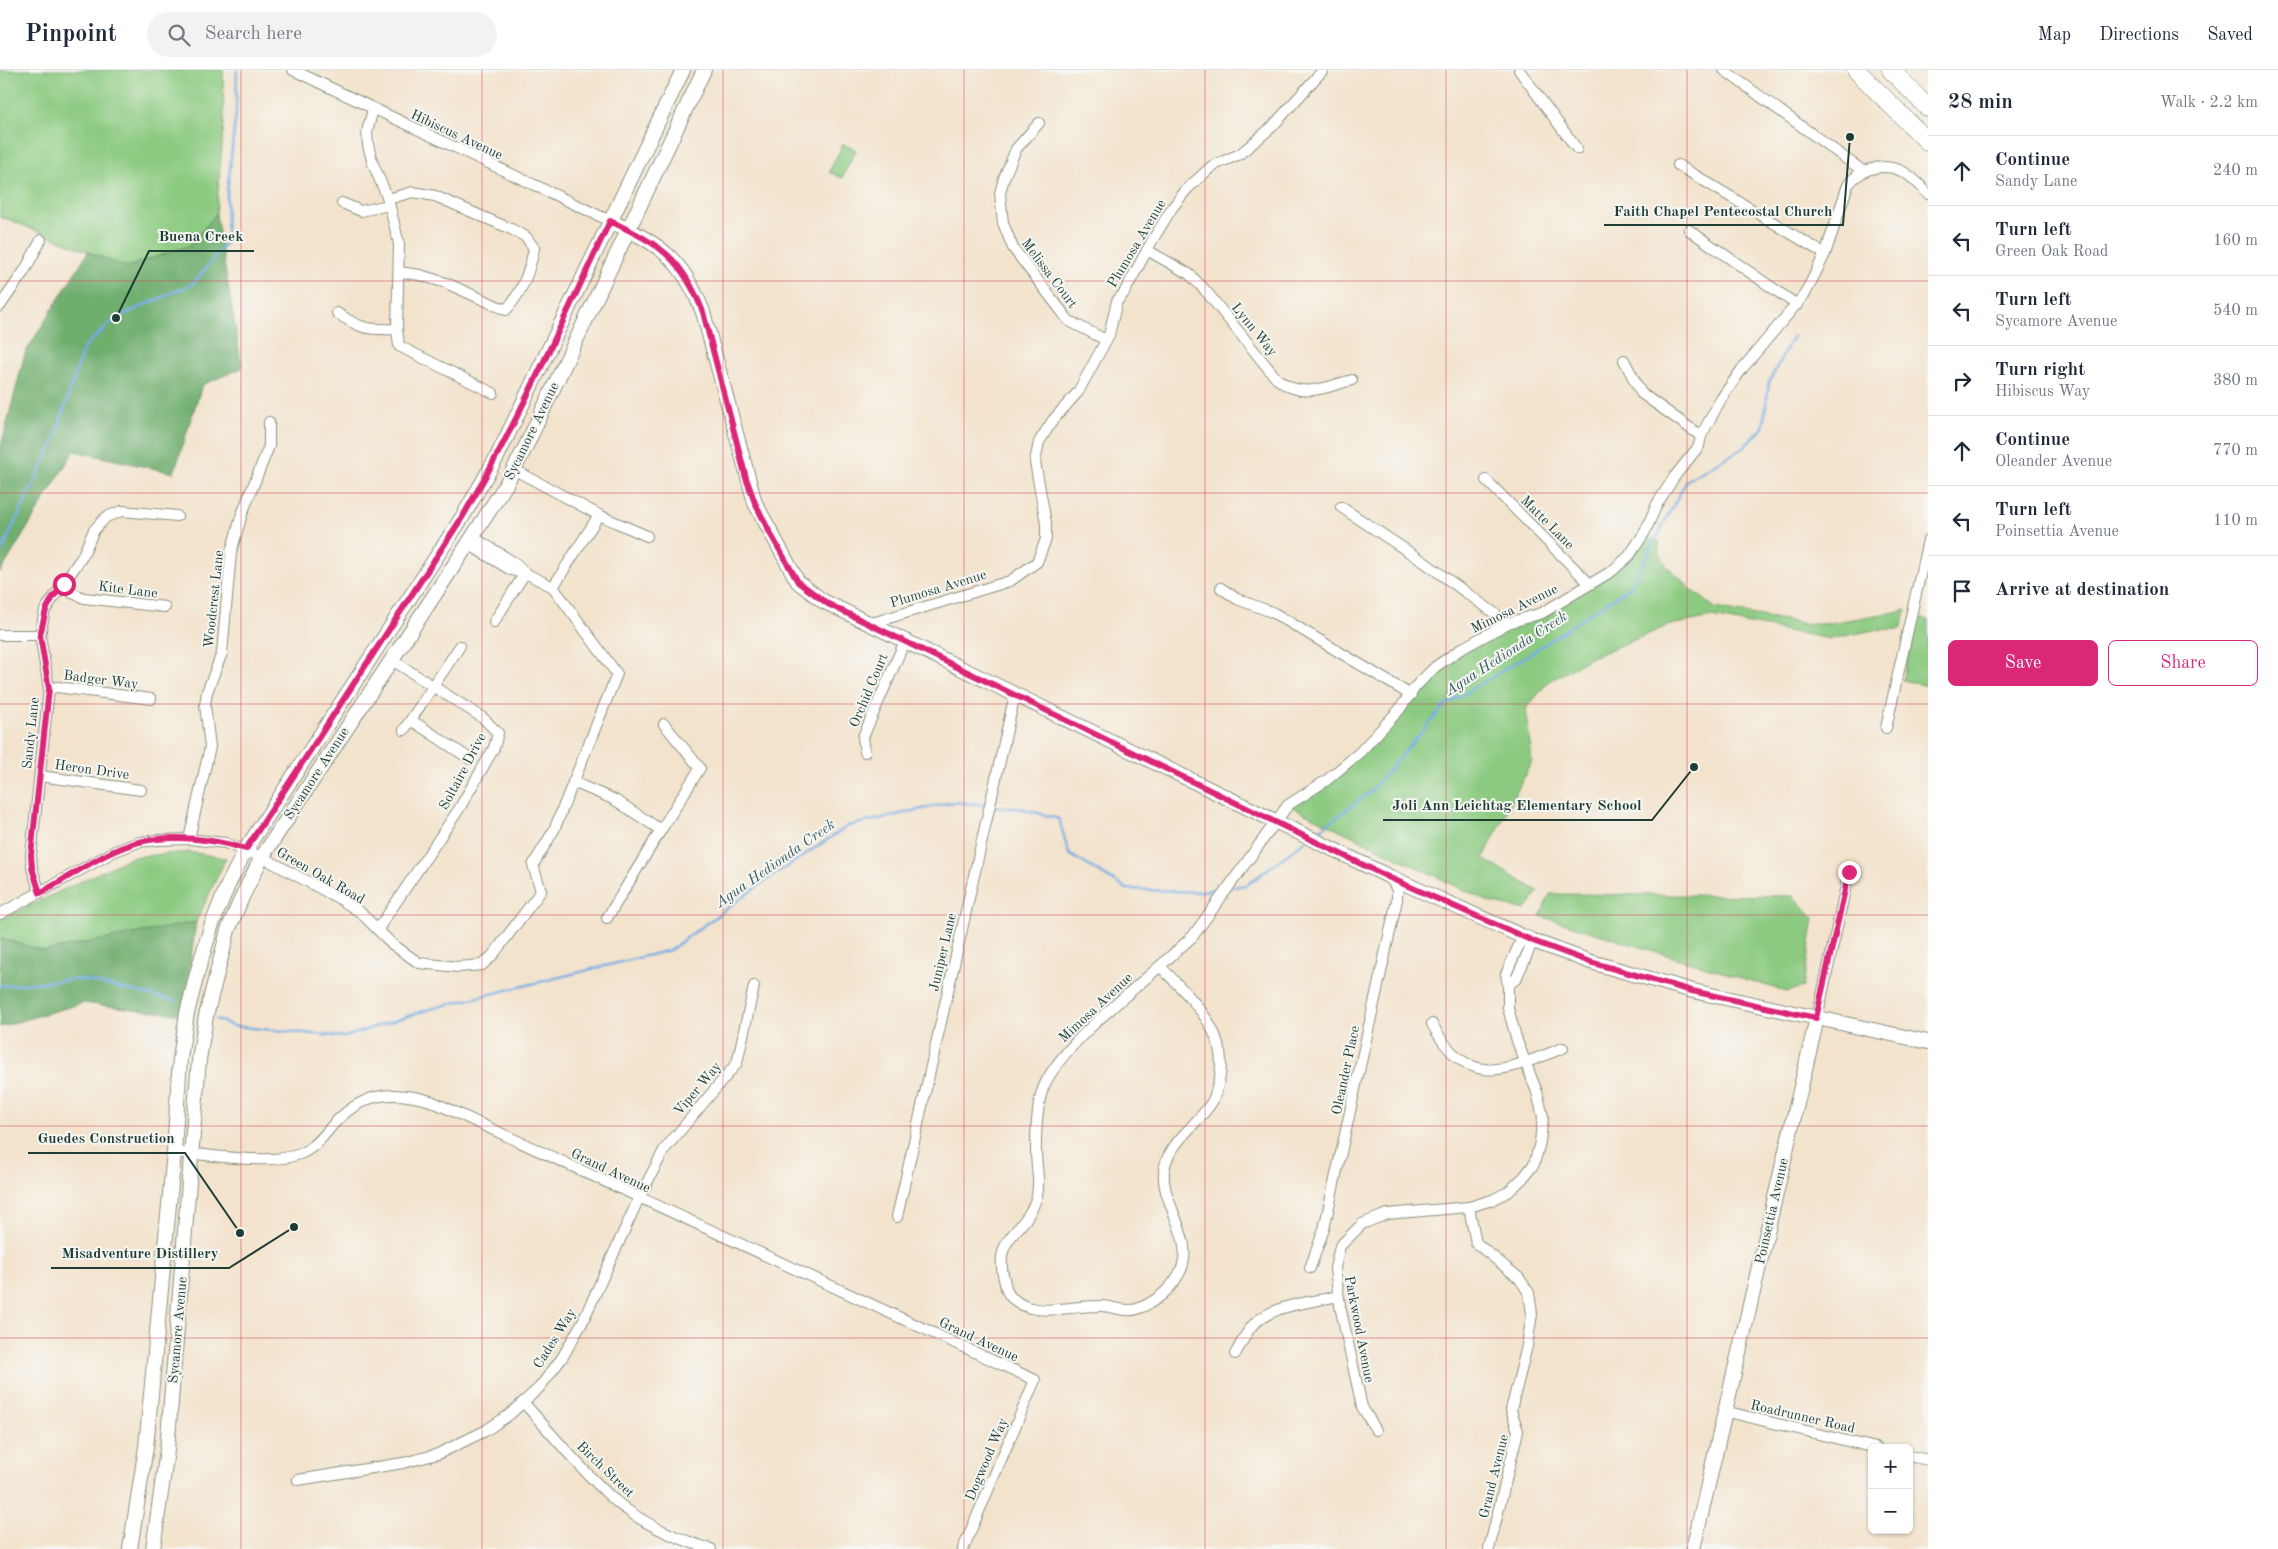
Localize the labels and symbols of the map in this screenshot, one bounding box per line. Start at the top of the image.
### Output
street label: Hibiscus Avenue [408,107,505,162]
callout: Faith Chapel Pentecostal Church [1604,195,1843,225]
street label: Plumosa Avenue [1105,197,1169,290]
text: Faith Chapel Pentecostal Church [1614,205,1832,220]
callout: Buena Creek [149,221,254,251]
text: Buena Creek [158,230,244,245]
street label: Melissa Court [1019,236,1080,311]
street label: Lynn Way [1229,300,1280,359]
street label: Sycamore Avenue [502,380,562,483]
street label: Matte Lane [1518,493,1577,552]
street label: Woodcrest Lane [202,550,226,649]
street label: Plumosa Avenue [888,568,988,610]
route start [53,573,76,596]
street label: Kite Lane [97,579,158,601]
street label: Mimosa Avenue [1469,582,1560,636]
water label: Agua Hedionda Creek [1442,609,1570,700]
street label: Orchid Court [847,651,891,729]
street label: Badger Way [63,668,140,692]
street label: Sandy Lane [20,697,42,770]
street label: Sycamore Avenue [282,725,352,822]
street label: Soltaire Drive [437,731,489,812]
street label: Heron Drive [54,758,130,782]
callout: Joli Ann Leichtag Elementary School [1383,790,1652,820]
text: Joli Ann Leichtag Elementary School [1392,799,1642,814]
water label: Agua Hedionda Creek [713,817,838,912]
street label: Green Oak Road [274,845,367,907]
route end [1838,861,1861,884]
street label: Juniper Lane [927,912,959,993]
street label: Mimosa Avenue [1056,970,1135,1045]
street label: Oleander Place [1330,1024,1362,1116]
street label: Viper Way [671,1059,724,1118]
callout: Guedes Construction [28,1123,185,1153]
text: Guedes Construction [37,1132,175,1147]
street label: Grand Avenue [569,1146,653,1195]
street label: Poinsettia Avenue [1753,1157,1791,1266]
callout: Misadventure Distillery [51,1238,229,1268]
text: Misadventure Distillery [61,1247,219,1262]
street label: Parkwood Avenue [1342,1275,1376,1384]
street label: Sycamore Avenue [166,1276,190,1384]
street label: Cades Way [531,1306,579,1371]
street label: Grand Avenue [937,1315,1021,1364]
street label: Roadrunner Road [1749,1398,1856,1436]
street label: Dogwood Way [963,1415,1011,1503]
street label: Grand Avenue [1477,1433,1511,1520]
street label: Birch Street [574,1439,637,1500]

